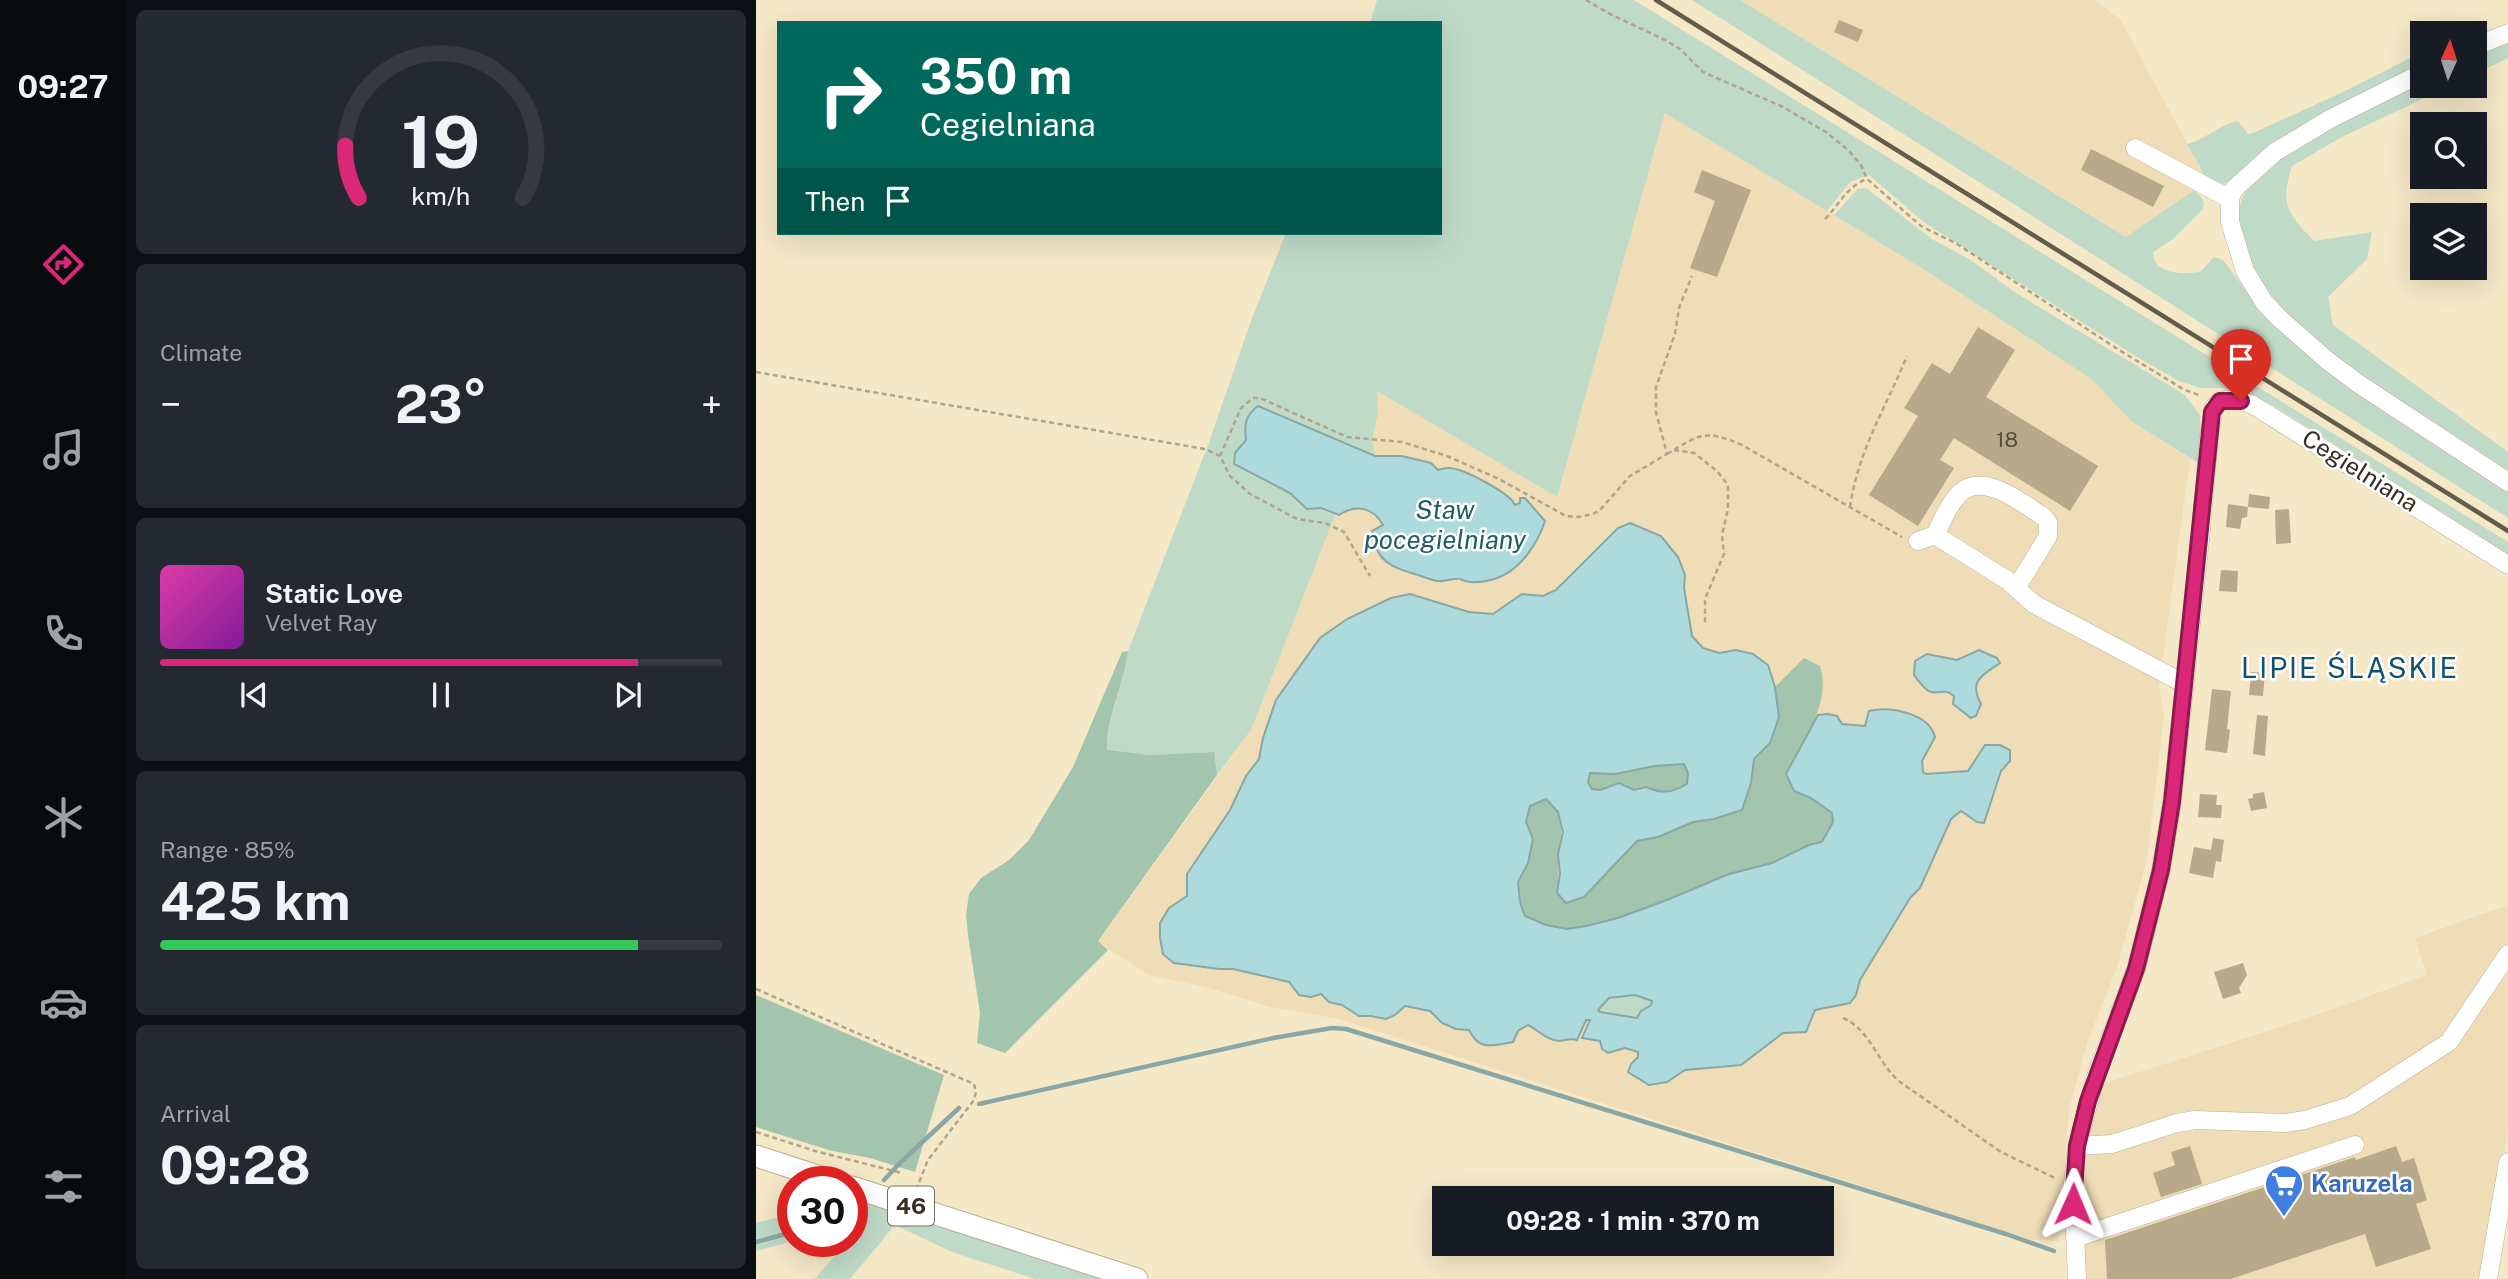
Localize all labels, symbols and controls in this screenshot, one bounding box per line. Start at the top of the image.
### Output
north arrow [2410,21,2487,98]
map controls [2410,21,2487,280]
text: 350 m [920,47,1072,105]
icon: right [805,49,896,140]
text: 09:27 [17,68,109,105]
text: 19 [401,99,481,184]
text: Cegielniana [920,106,1096,143]
button: search [2410,112,2487,189]
text: km/h [412,181,470,211]
icon: arrive [879,182,917,220]
text: Then [805,186,865,217]
button: layers [2410,203,2487,280]
icon: directions [39,240,88,289]
pin [2211,329,2271,401]
text: Climate [160,339,242,366]
icon: arrive [2222,340,2260,378]
text: 23° [395,374,487,435]
text: − [160,382,181,427]
text: + [701,382,722,427]
street label: Cegielniana [2297,423,2424,517]
icon: music [39,425,88,474]
house number: 18 [1996,427,2018,452]
water label: Staw pocegielniany [1364,494,1527,555]
text: Static Love [265,578,403,609]
icon: phone [39,609,88,658]
text: Velvet Ray [265,609,377,636]
district label: LIPIE ŚLĄSKIE [2241,651,2459,684]
icon: previous [235,676,273,714]
icon: pause [422,676,460,714]
icon: next [609,676,647,714]
icon: climate [39,793,88,842]
text: Range · 85% [160,836,295,863]
text: 425 km [160,871,351,932]
icon: car [39,978,88,1027]
text: Arrival [160,1100,231,1127]
text: 09:28 [160,1135,311,1196]
icon: filters [39,1162,88,1211]
supermarket icon: Karuzela [2263,1163,2305,1218]
speed limit sign: 30 [777,1166,868,1257]
position arrow [2036,1167,2110,1241]
place label: Karuzela [2311,1169,2413,1197]
road number: 46 [888,1186,934,1226]
text: 09:28 · 1 min · 370 m [1506,1205,1760,1236]

